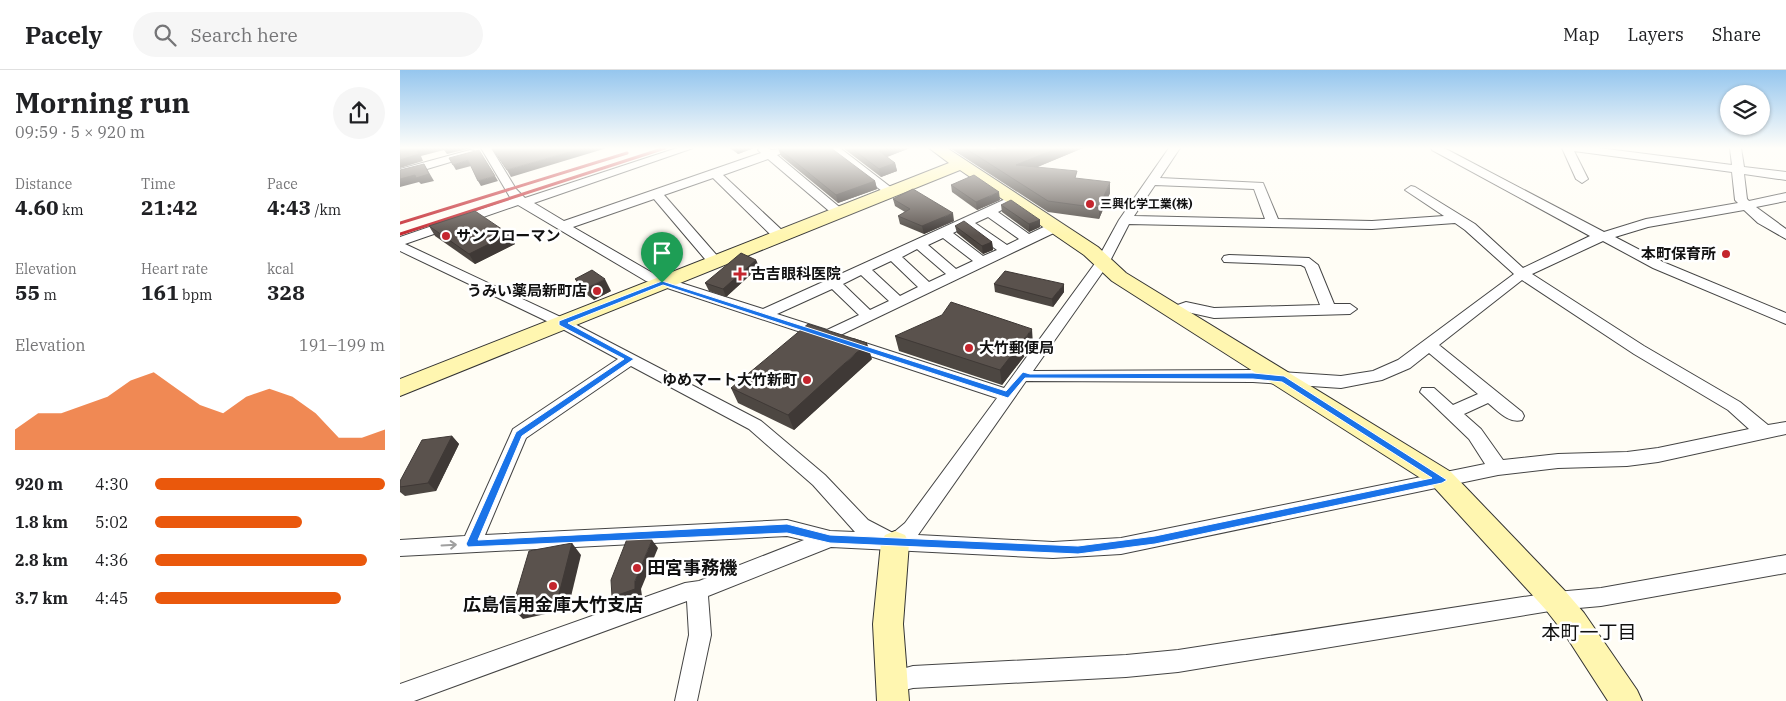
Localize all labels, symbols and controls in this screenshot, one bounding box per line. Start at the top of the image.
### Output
search box [133,12,483,57]
text: Pacely [25,19,103,51]
icon: search [151,21,179,49]
text: Search here [191,23,298,47]
text: Map [1563,23,1600,46]
text: Layers [1628,23,1684,46]
text: Share [1712,23,1761,46]
text: Morning run [15,84,190,121]
map controls [1720,85,1770,135]
button: layers [1720,85,1770,135]
button: share [333,87,385,139]
text: 09:59 · 5 × 920 m [15,122,145,142]
text: Distance [15,175,72,193]
text: Time [141,175,175,193]
text: Pace [267,175,298,193]
text: 4.60 [15,193,59,221]
text: 21:42 [141,193,198,221]
text: 4:43 [267,193,311,221]
place label: 三興化学工業(株) [1100,196,1193,211]
marker: 三興化学工業(株) [1084,198,1096,210]
text: km [59,201,84,219]
text: /km [311,201,341,219]
place label: サンフローマン [456,226,561,245]
marker: サンフローマン [440,230,452,242]
pin [641,232,683,283]
icon: arrive [648,239,676,267]
place label: 本町保育所 [1641,244,1716,263]
marker: 本町保育所 [1720,248,1732,260]
text: Elevation [15,260,77,278]
text: Heart rate [141,260,208,278]
text: kcal [267,260,294,278]
place label: 古吉眼科医院 [751,264,841,283]
marker: 古吉眼科医院 [733,267,747,281]
text: 55 [15,278,40,306]
text: 161 [141,278,179,306]
text: 328 [267,278,305,306]
place label: うみい薬局新町店 [467,281,587,300]
marker: うみい薬局新町店 [591,285,603,297]
text: m [40,286,57,304]
text: bpm [179,286,212,304]
text: Elevation [15,335,85,355]
text: 191–199 m [299,335,385,355]
place label: 大竹郵便局 [979,338,1054,357]
marker: 大竹郵便局 [963,342,975,354]
place label: ゆめマート大竹新町 [662,370,797,389]
marker: ゆめマート大竹新町 [801,374,813,386]
text: 920 m [15,474,63,494]
text: 4:30 [95,474,128,494]
text: 1.8 km [15,512,68,532]
text: 5:02 [95,512,128,532]
one-way arrow [440,541,456,550]
text: 2.8 km [15,550,68,570]
text: 4:36 [95,550,128,570]
place label: 田宮事務機 [647,556,738,579]
marker: 田宮事務機 [631,562,643,574]
marker: 広島信用金庫大竹支店 [547,580,559,592]
text: 3.7 km [15,588,68,608]
text: 4:45 [95,588,128,608]
place label: 広島信用金庫大竹支店 [463,593,643,616]
district label: 本町一丁目 [1541,620,1637,644]

